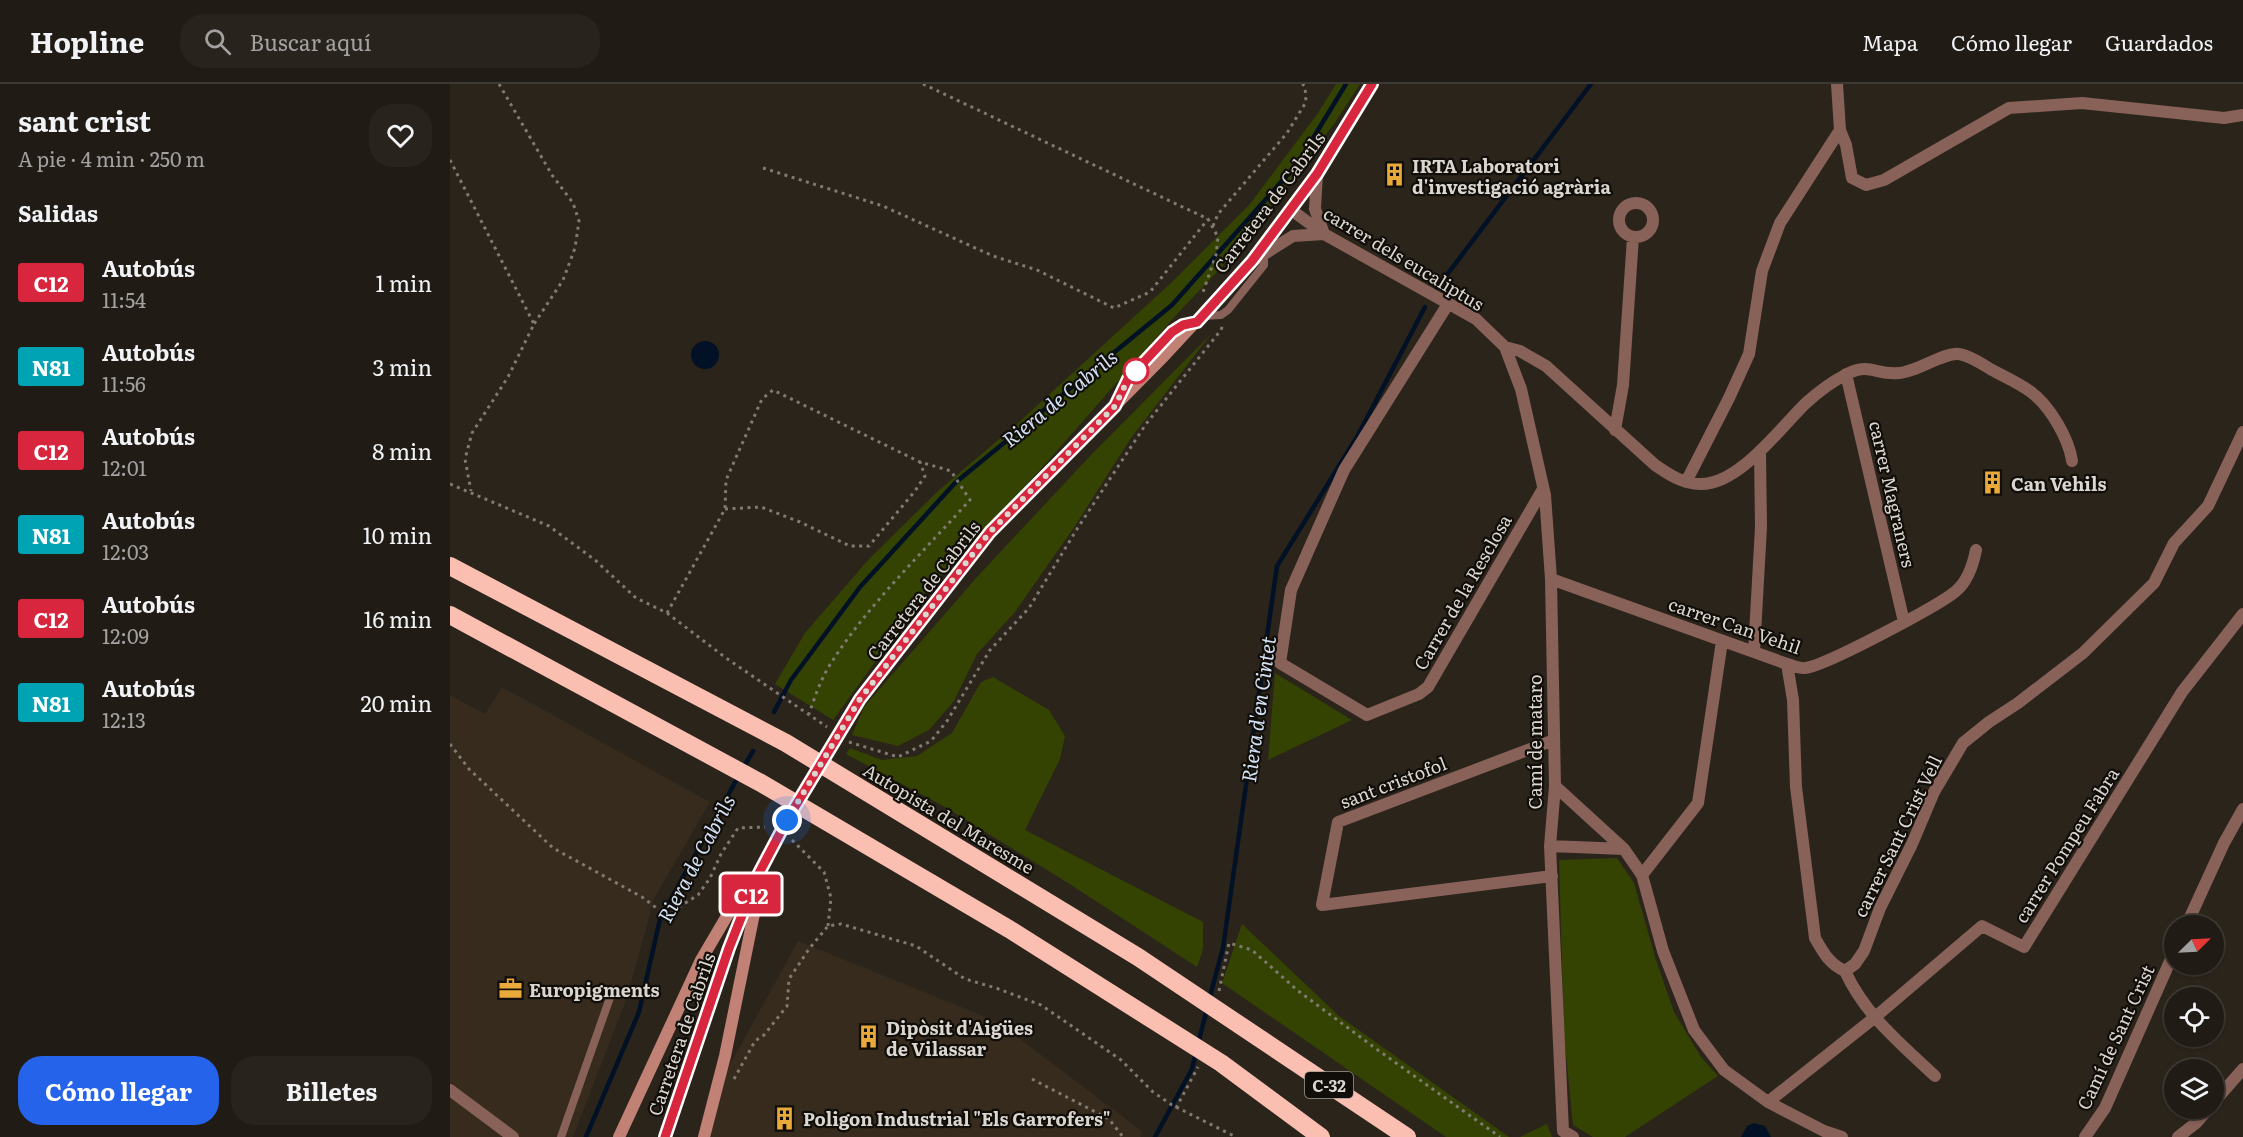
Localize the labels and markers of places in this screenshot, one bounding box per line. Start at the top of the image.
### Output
place label: IRTA Laboratori d'investigació agrària [1412,152,1611,200]
building icon: IRTA Laboratori d'investigació agrària [1381,162,1407,188]
unlabelled marker [1123,358,1149,384]
building icon: Can Vehils [1980,470,2006,496]
place label: Can Vehils [2011,470,2106,497]
office icon: Europigments [498,976,524,1002]
place label: Europigments [529,976,659,1003]
place label: Dipòsit d'Aigües de Vilassar [886,1014,1033,1062]
building icon: Dipòsit d'Aigües de Vilassar [855,1024,881,1050]
building icon: Poligon Industrial "Els Garrofers" [772,1105,798,1131]
place label: Poligon Industrial "Els Garrofers" [803,1105,1111,1132]

